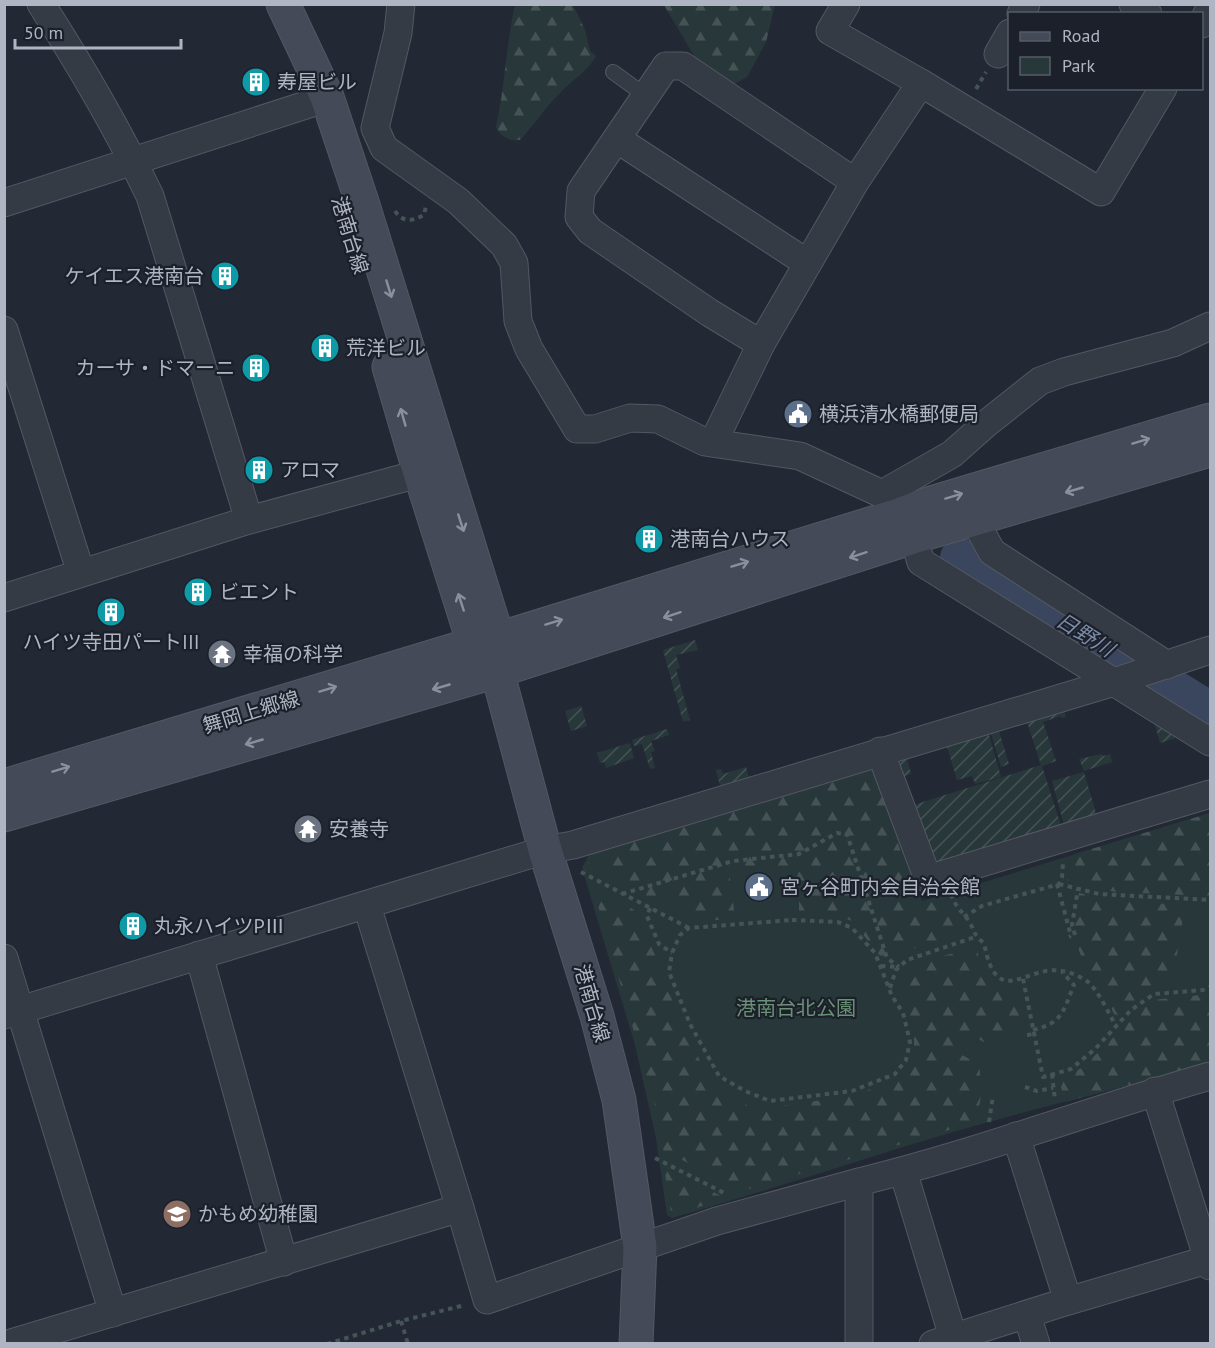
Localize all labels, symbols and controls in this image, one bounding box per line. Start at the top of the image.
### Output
scale bar [15,12,182,50]
legend [1008,12,1203,90]
text: 50 m [24,21,63,44]
text: Road [1062,24,1100,47]
text: Park [1062,54,1095,77]
building icon: 寿屋ビル [240,66,272,98]
place label: 寿屋ビル [277,69,357,95]
street label: 港南台線 [326,193,374,277]
building icon: ケイエス港南台 [209,260,241,292]
place label: ケイエス港南台 [65,263,204,289]
one-way arrow [384,279,395,298]
building icon: 荒洋ビル [309,332,341,364]
place label: 荒洋ビル [346,335,426,361]
building icon: カーサ・ドマーニ [240,352,272,384]
place label: カーサ・ドマーニ [75,355,235,381]
public building icon: 横浜清水橋郵便局 [782,398,814,430]
place label: 横浜清水橋郵便局 [819,401,979,427]
one-way arrow [397,408,408,427]
one-way arrow [1131,435,1150,446]
building icon: アロマ [243,454,275,486]
place label: アロマ [280,457,340,483]
one-way arrow [1065,485,1084,496]
one-way arrow [944,490,963,501]
one-way arrow [456,513,467,532]
building icon: 港南台ハウス [633,523,665,555]
place label: 港南台ハウス [670,526,790,552]
one-way arrow [849,550,868,561]
one-way arrow [730,558,749,569]
building icon: ビエント [182,576,214,608]
place label: ビエント [219,579,299,605]
one-way arrow [454,593,465,612]
building icon: ハイツ寺田パートIII [95,596,127,628]
water label: 日野川 [1051,606,1121,664]
one-way arrow [663,610,682,621]
one-way arrow [544,616,563,627]
place label: ハイツ寺田パートIII [22,629,200,655]
temple icon: 幸福の科学 [206,638,238,670]
place label: 幸福の科学 [243,641,343,667]
one-way arrow [432,682,451,693]
one-way arrow [318,683,337,694]
street label: 舞岡上郷線 [199,685,303,739]
one-way arrow [245,737,264,748]
one-way arrow [51,763,70,774]
temple icon: 安養寺 [292,813,324,845]
place label: 安養寺 [329,816,389,842]
public building icon: 宮ヶ谷町内会自治会館 [743,871,775,903]
place label: 宮ヶ谷町内会自治会館 [780,874,980,900]
building icon: 丸永ハイツPⅢ [117,910,149,942]
place label: 丸永ハイツPⅢ [154,913,285,939]
street label: 港南台線 [568,961,616,1045]
park label: 港南台北公園 [736,995,856,1021]
school or university icon: かもめ幼稚園 [161,1198,193,1230]
place label: かもめ幼稚園 [198,1201,318,1227]

